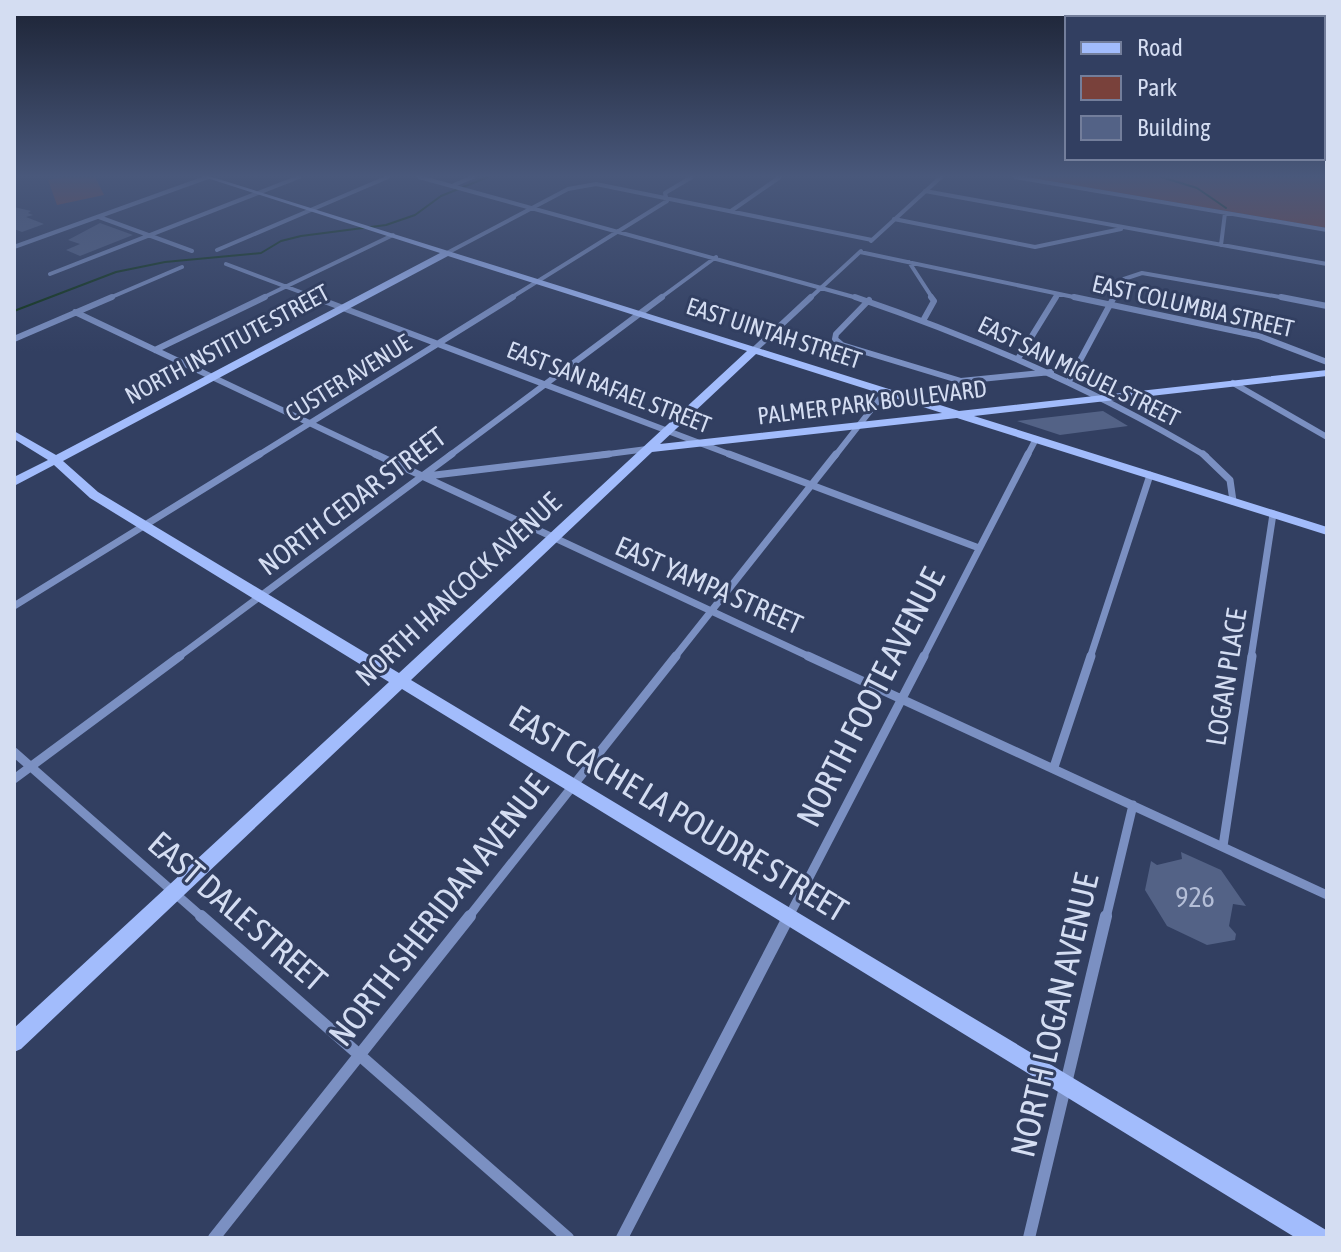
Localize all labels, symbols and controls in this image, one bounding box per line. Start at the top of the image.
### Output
legend [1065,16,1325,160]
text: Road [1137,34,1183,61]
text: Park [1137,74,1178,101]
text: Building [1137,114,1211,141]
street label: EAST COLUMBIA STREET [1090,270,1297,342]
street label: NORTH INSTITUTE STREET [120,279,334,409]
street label: EAST UINTAH STREET [683,292,865,374]
street label: EAST SAN MIGUEL STREET [974,311,1184,432]
street label: CUSTER AVENUE [280,329,416,427]
street label: EAST SAN RAFAEL STREET [503,336,715,439]
street label: PALMER PARK BOULEVARD [756,375,988,429]
street label: NORTH CEDAR STREET [252,420,452,582]
street label: NORTH HANCOCK AVENUE [349,486,567,692]
street label: EAST YAMPA STREET [610,529,808,641]
street label: NORTH FOOTE AVENUE [788,561,952,833]
street label: LOGAN PLACE [1199,606,1253,748]
street label: EAST CACHE LA POUDRE STREET [503,696,855,930]
street label: NORTH SHERIDAN AVENUE [320,767,556,1053]
street label: EAST DALE STREET [141,823,335,999]
street label: NORTH LOGAN AVENUE [1002,869,1106,1161]
house number: 926 [1175,881,1215,913]

